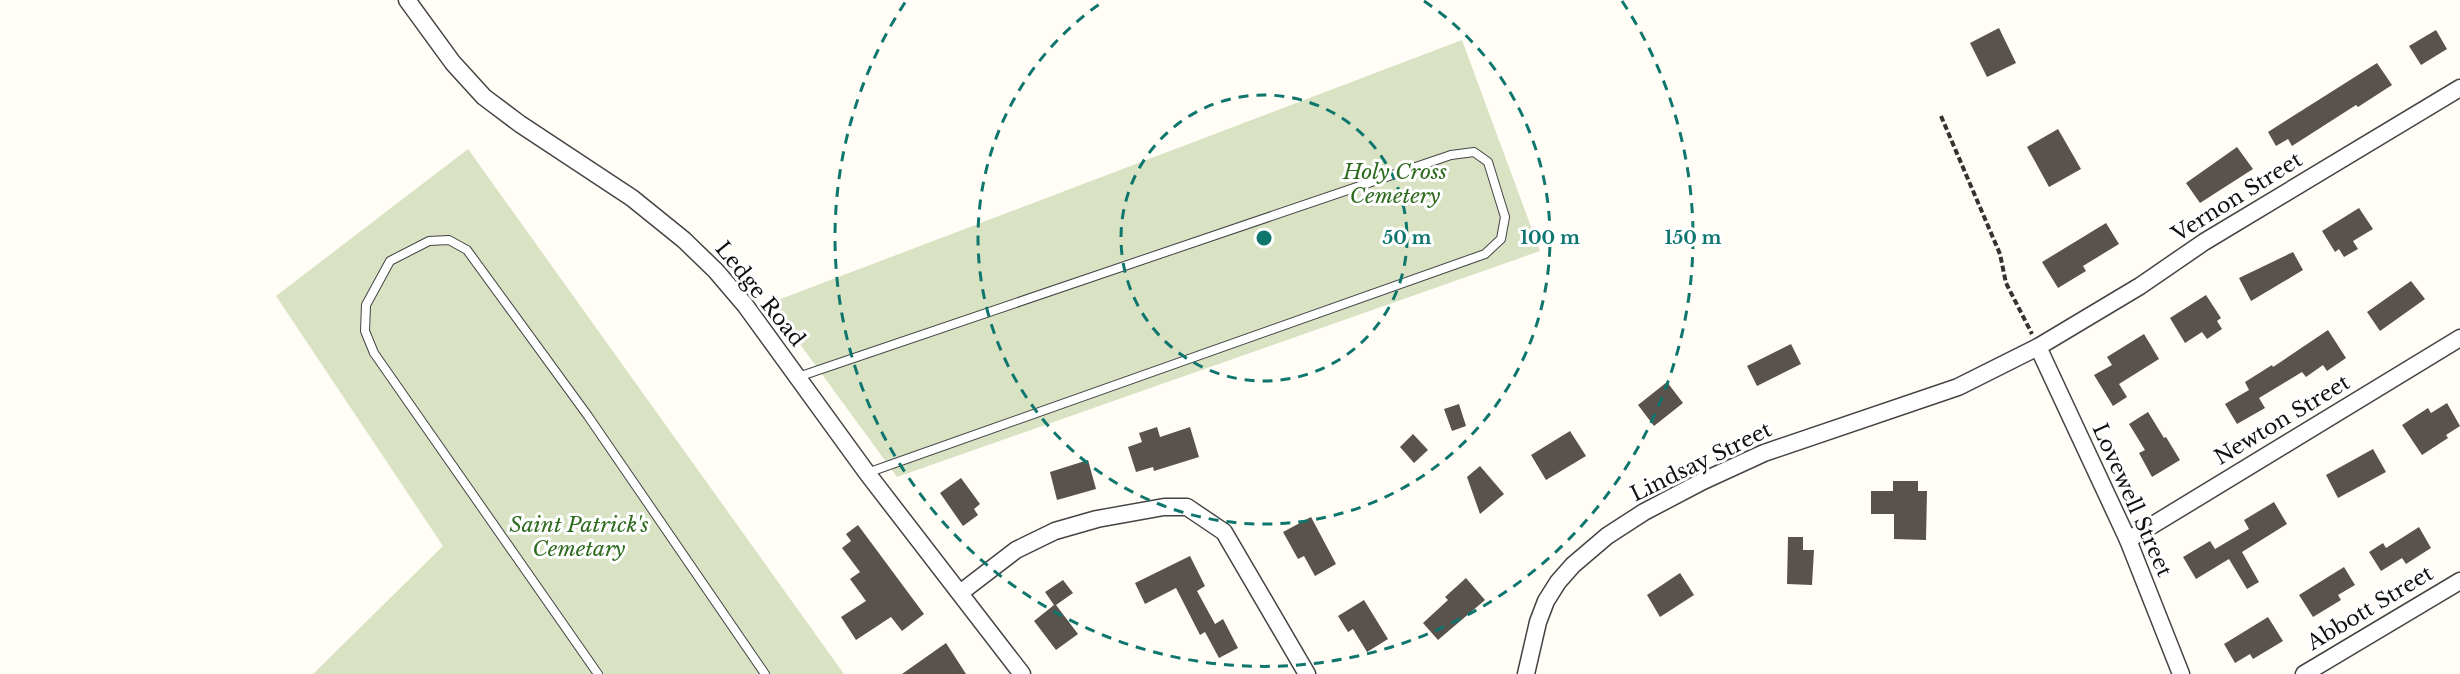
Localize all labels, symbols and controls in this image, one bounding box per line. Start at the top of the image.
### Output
street label: Vernon Street [2166,147,2307,248]
park label: Holy Cross Cemetery [1342,159,1447,209]
text: 50 m [1383,227,1432,249]
text: 100 m [1520,227,1580,249]
text: 150 m [1665,227,1722,249]
centre of rings [1254,228,1274,248]
street label: Ledge Road [710,236,810,352]
street label: Newton Street [2210,369,2354,471]
street label: Lindsay Street [1626,417,1776,507]
street label: Lovewell Street [2087,419,2177,581]
park label: Saint Patrick's Cemetary [509,512,649,562]
street label: Abbott Street [2301,560,2438,656]

